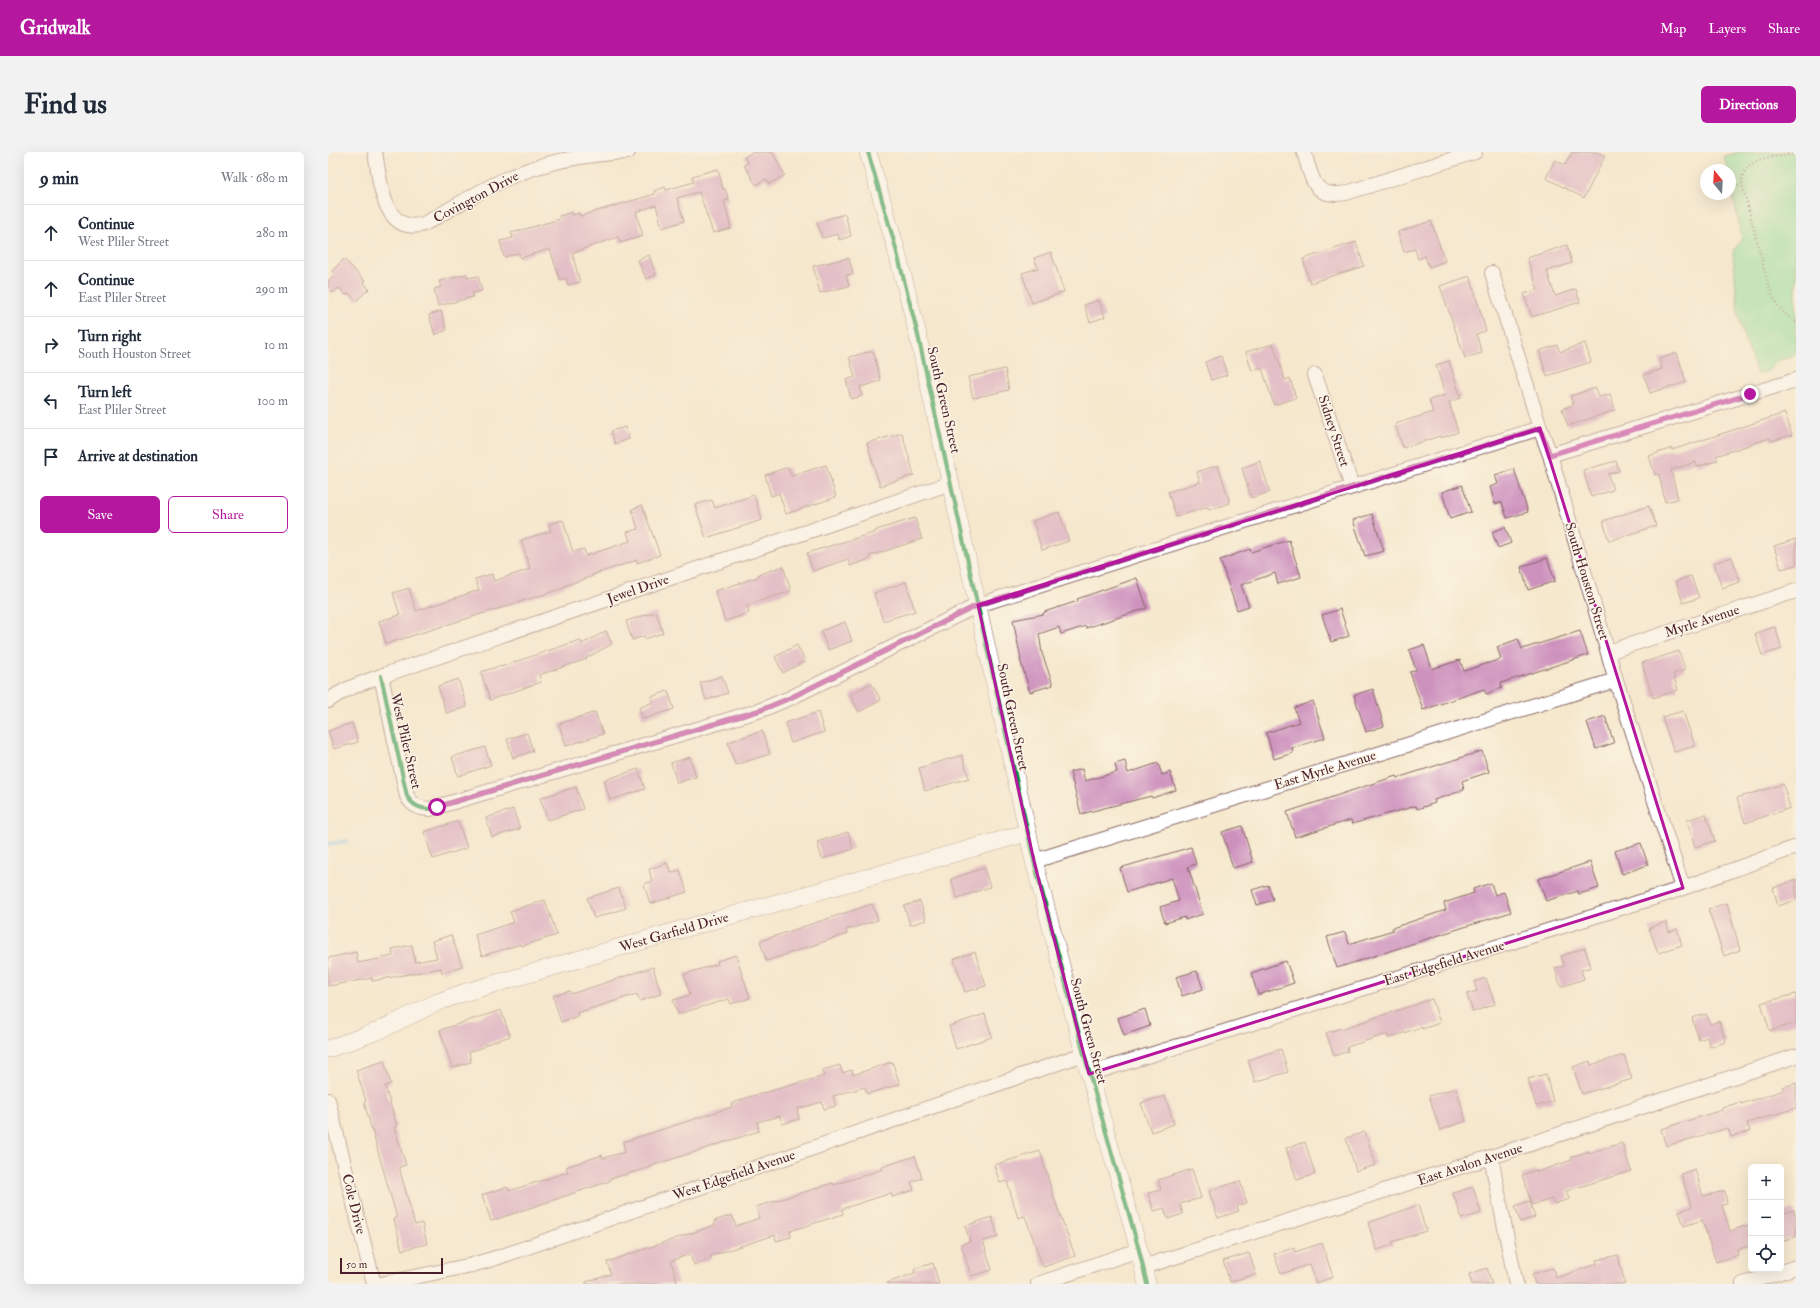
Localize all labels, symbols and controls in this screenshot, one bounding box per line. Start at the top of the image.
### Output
text: Gridwalk [20,16,91,40]
text: Map [1660,20,1686,37]
text: Layers [1708,20,1746,37]
text: Share [1768,20,1800,37]
button: Directions [1701,86,1796,123]
text: Find us [24,87,107,122]
north arrow [1700,164,1736,200]
street label: Covington Drive [430,167,522,227]
text: 9 min [40,168,79,189]
text: Walk · 680 m [221,170,288,186]
text: Continue [78,215,134,234]
icon: ahead [40,222,62,244]
text: 280 m [256,225,288,241]
text: West Pliler Street [78,234,169,250]
text: Continue [78,271,134,290]
icon: ahead [40,278,62,300]
text: 290 m [255,281,288,297]
text: East Pliler Street [78,290,166,306]
text: Turn right [78,327,141,346]
icon: right [40,334,62,356]
text: 10 m [264,337,288,353]
street label: South Green Street [923,345,965,456]
text: South Houston Street [78,346,191,362]
text: Turn left [78,383,132,402]
route end [1741,385,1759,403]
icon: left [40,390,62,412]
text: 100 m [257,393,288,409]
street label: Sidney Street [1313,393,1354,470]
text: East Pliler Street [78,402,166,418]
icon: arrive [40,446,62,468]
text: Arrive at destination [78,447,198,466]
button: Save [40,496,160,533]
button: Share [168,496,288,533]
street label: South Houston Street [1561,520,1613,642]
street label: Jewel Drive [604,570,671,608]
street label: Myrle Avenue [1663,601,1742,642]
street label: South Green Street [993,662,1033,773]
street label: West Pliler Street [386,690,425,791]
street label: East Myrle Avenue [1272,746,1378,795]
route start [428,798,446,816]
street label: West Garfield Drive [616,908,731,956]
street label: East Edgefield Avenue [1382,937,1507,989]
street label: South Green Street [1067,976,1111,1086]
street label: East Avalon Avenue [1415,1139,1525,1189]
street label: West Edgefield Avenue [670,1146,798,1204]
map controls [1748,1164,1784,1272]
button: + [1748,1164,1784,1200]
street label: Cole Drive [338,1172,370,1236]
button: − [1748,1200,1784,1236]
button: locate [1748,1236,1784,1272]
scale bar [340,1256,443,1275]
text: 50 m [346,1258,367,1271]

